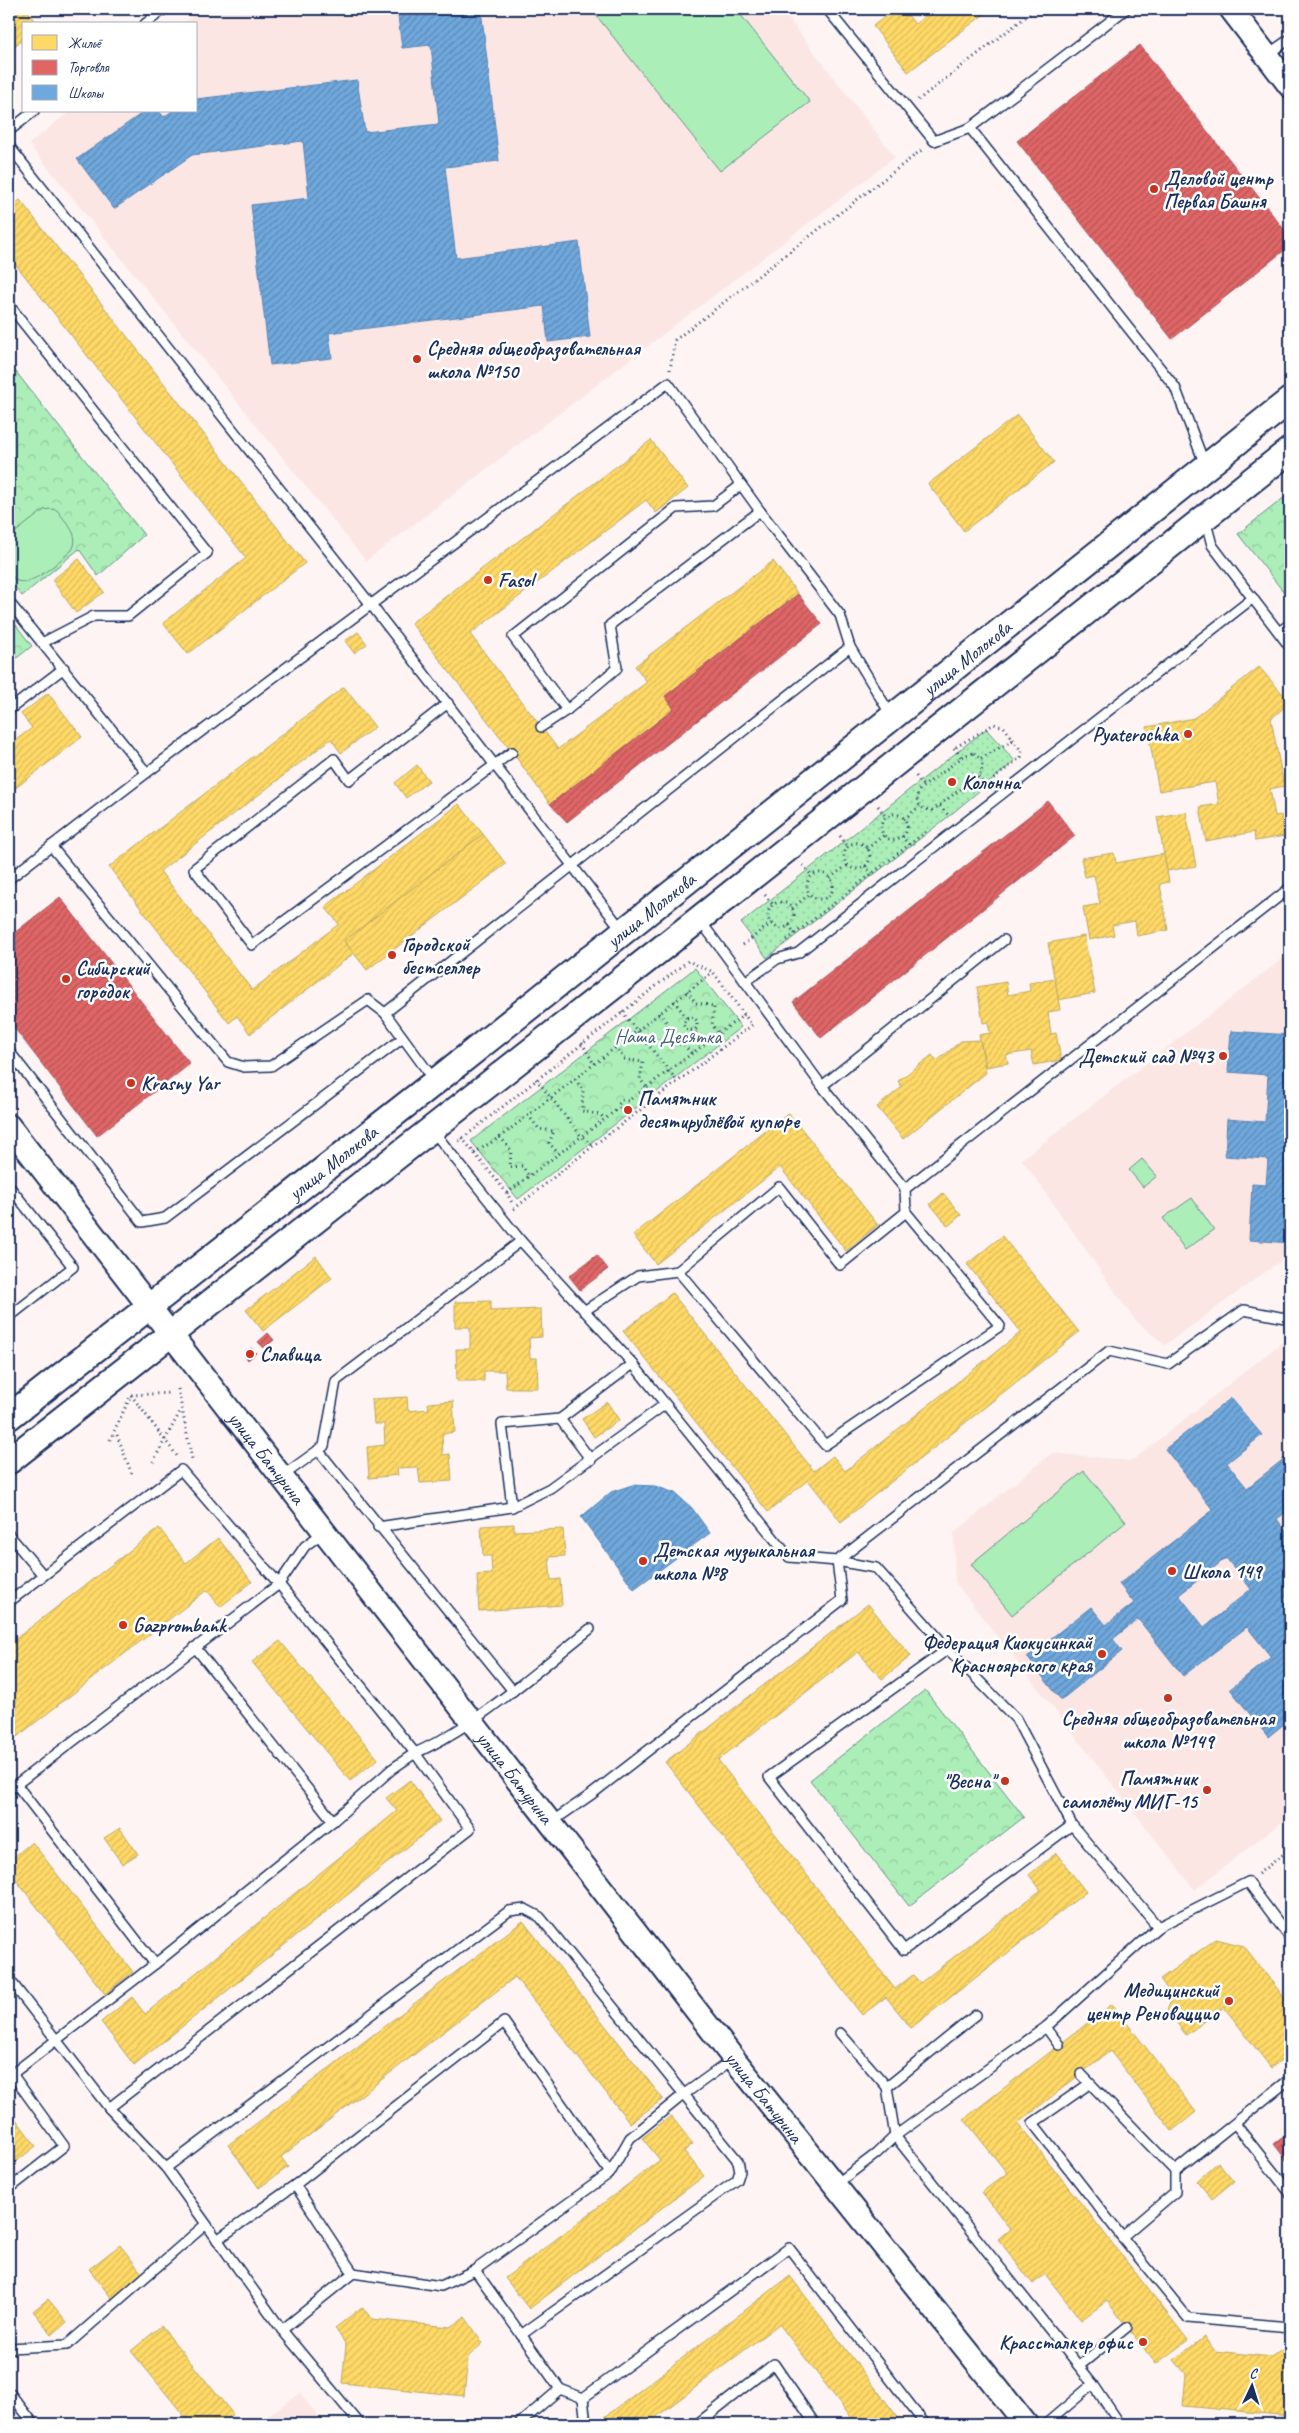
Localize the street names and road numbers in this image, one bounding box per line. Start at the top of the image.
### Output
street label: улица Молокова [916,614,1017,702]
street label: улица Молокова [600,866,701,954]
street label: улица Молокова [282,1119,384,1206]
street label: улица Батурина [222,1405,311,1510]
street label: улица Батурина [471,1725,560,1830]
street label: улица Батурина [719,2045,809,2149]

